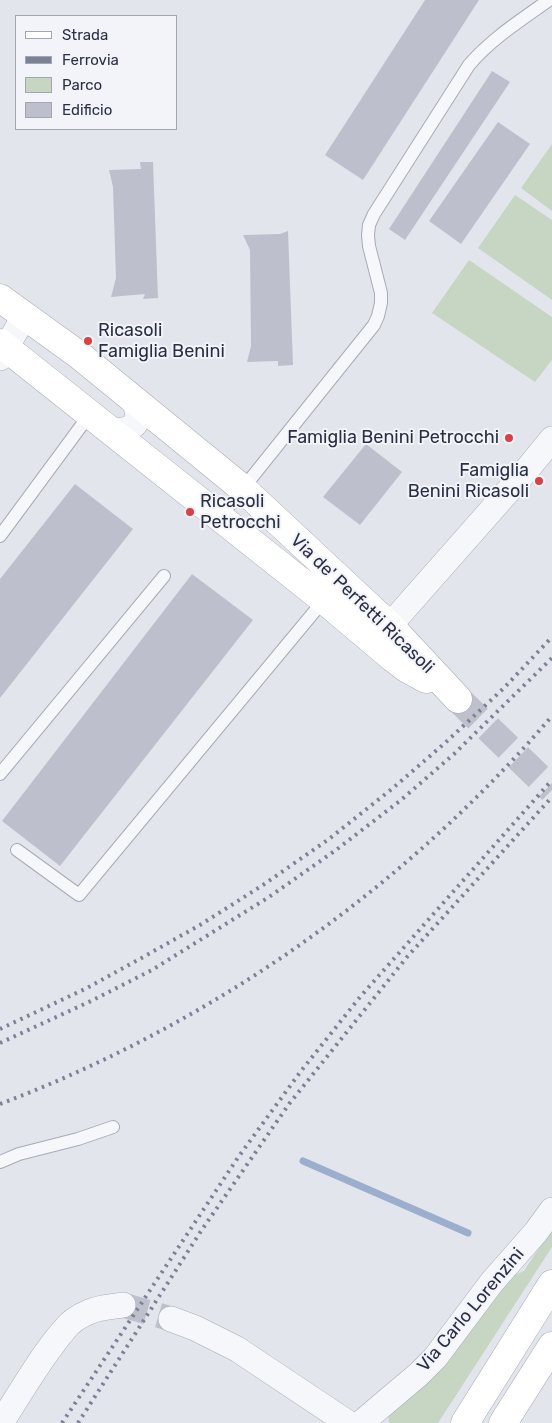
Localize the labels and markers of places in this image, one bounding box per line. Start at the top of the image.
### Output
place label: Ricasoli Famiglia Benini [98,320,225,362]
marker: Ricasoli Famiglia Benini [82,335,94,347]
place label: Famiglia Benini Petrocchi [287,427,499,449]
marker: Famiglia Benini Petrocchi [503,432,515,444]
place label: Famiglia Benini Ricasoli [408,460,529,502]
marker: Famiglia Benini Ricasoli [533,475,545,487]
place label: Ricasoli Petrocchi [200,491,281,534]
marker: Ricasoli Petrocchi [184,506,196,518]

